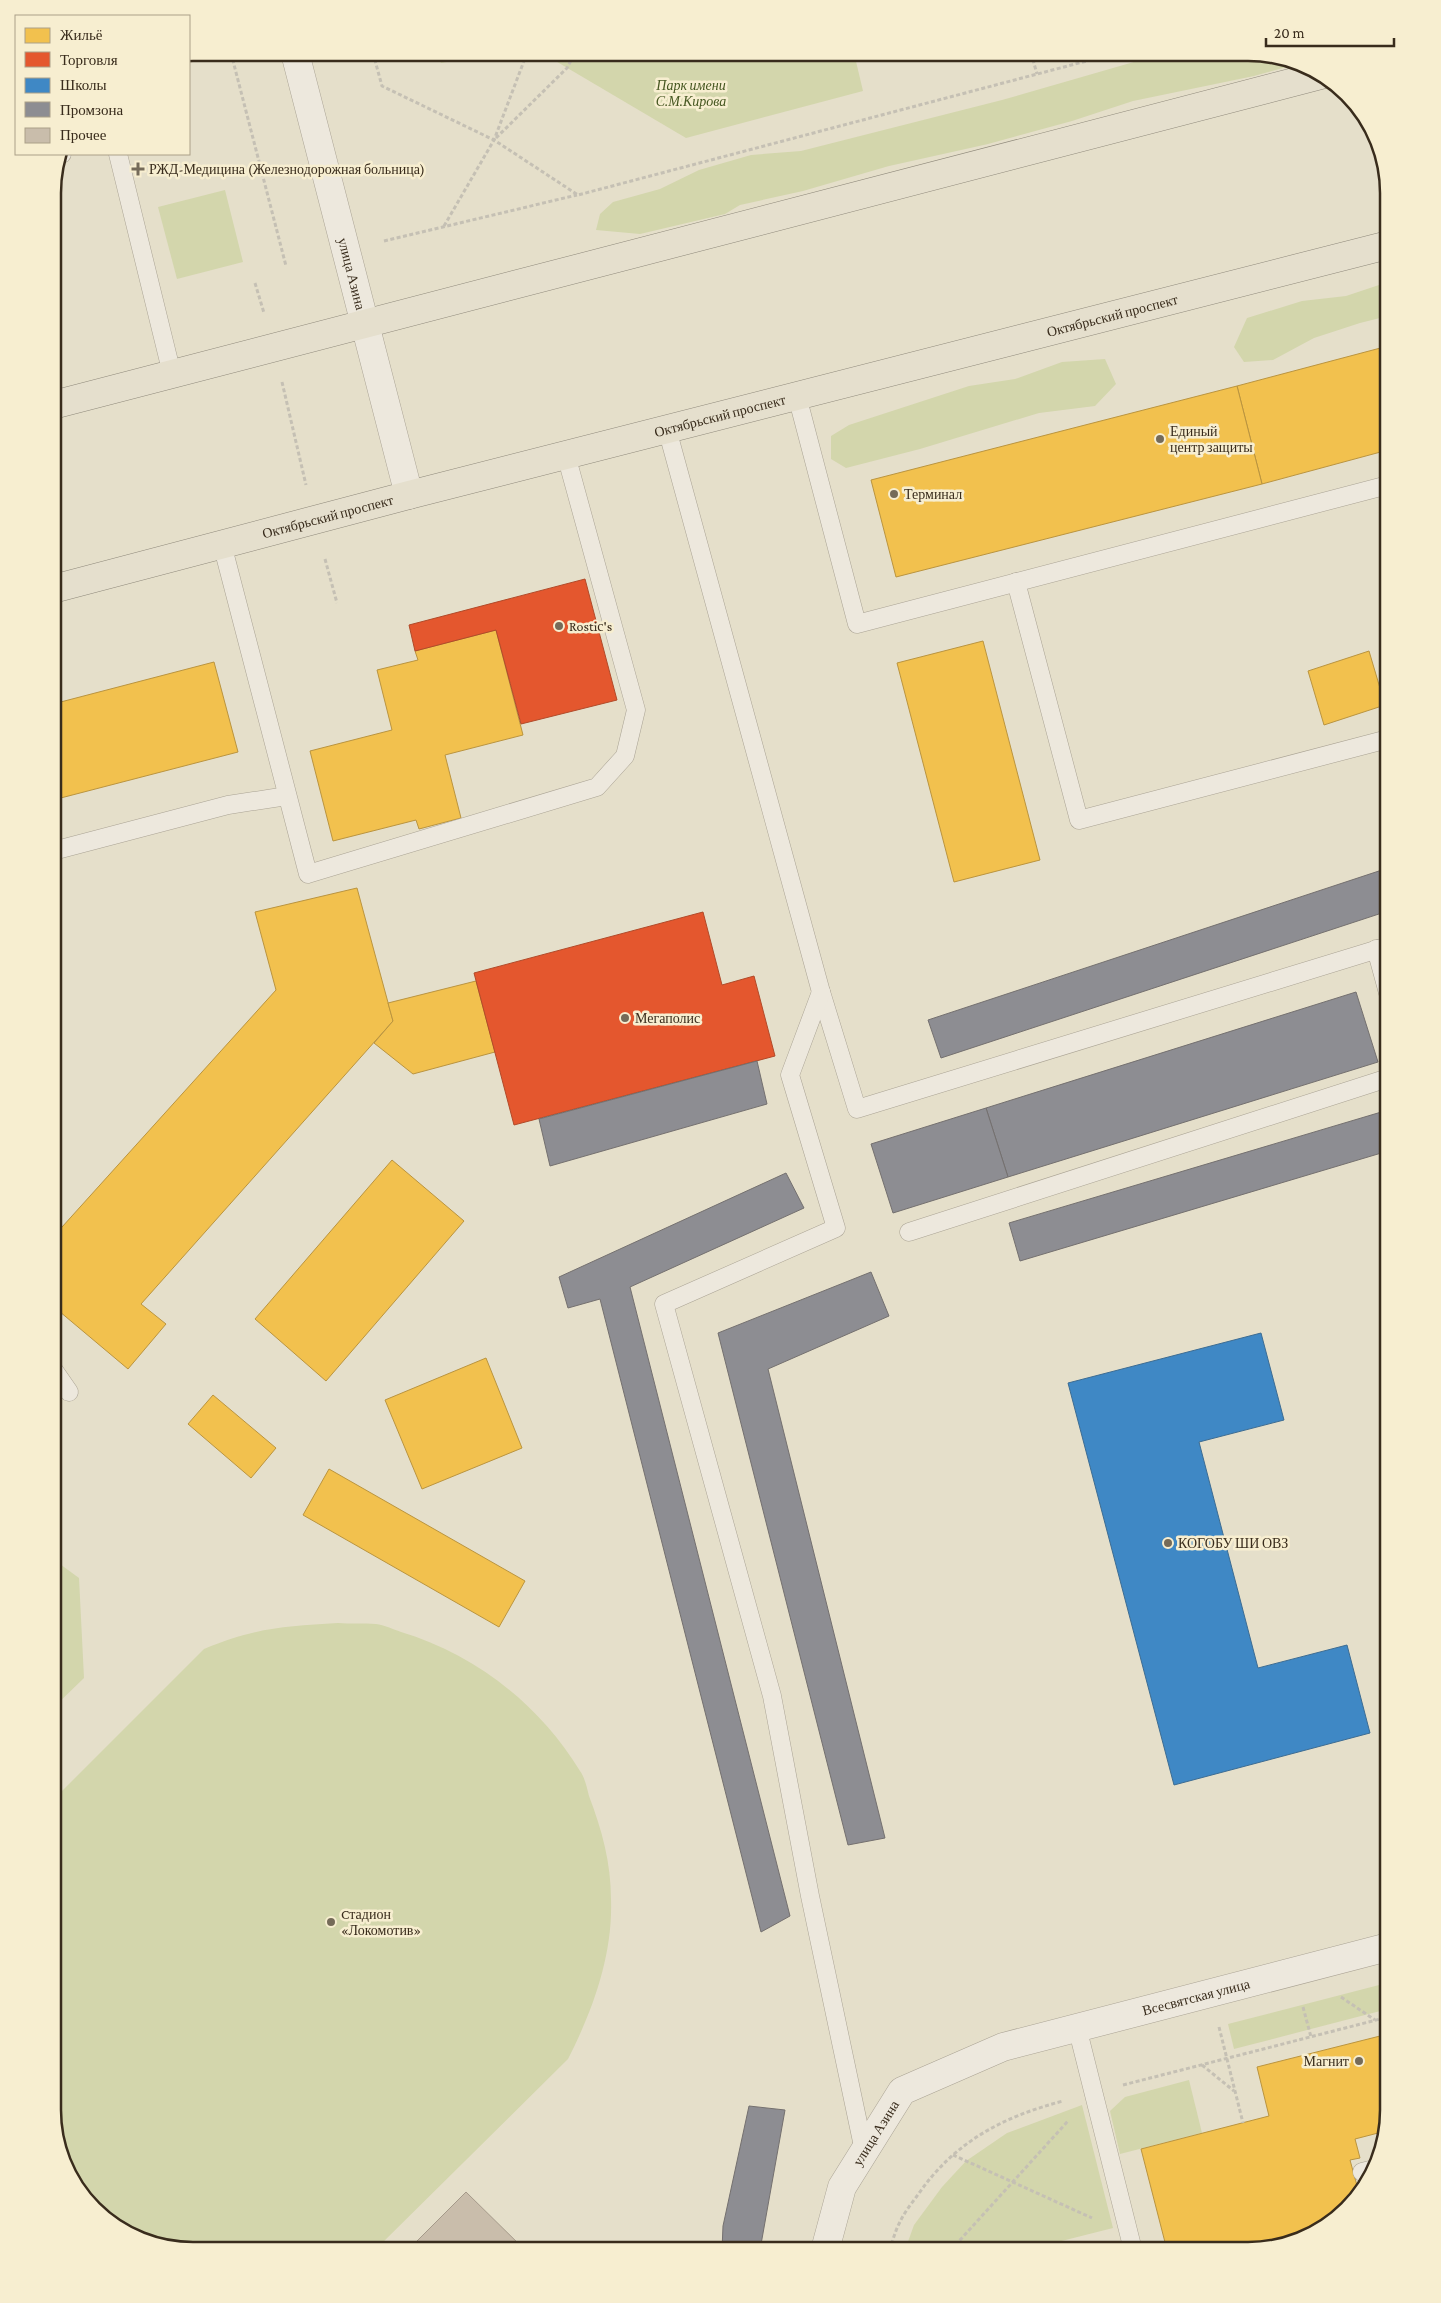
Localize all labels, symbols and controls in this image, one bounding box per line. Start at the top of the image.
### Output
legend [15,15,190,155]
scale bar [1266,15,1394,47]
text: 20 m [1274,25,1305,41]
text: Жильё [60,27,103,43]
text: Торговля [60,52,118,68]
text: Школы [60,77,107,93]
park label: Парк имени С.М.Кирова [655,77,726,109]
text: Промзона [60,102,123,118]
text: Прочее [60,127,107,143]
place label: РЖД-Медицина (Железнодорожная больница) [149,161,425,178]
marker: РЖД-Медицина (Железнодорожная больница) [131,162,145,176]
street label: улица Азина [335,236,369,312]
street label: Октябрьский проспект [1045,291,1180,340]
street label: Октябрьский проспект [653,391,787,440]
place label: Единый центр защиты [1170,423,1253,455]
marker: Единый центр защиты [1154,433,1166,445]
place label: Терминал [904,486,962,502]
marker: Терминал [888,488,900,500]
street label: Октябрьский проспект [260,492,395,541]
place label: Rostiс's [569,618,612,634]
marker: Rostiс's [553,620,565,632]
place label: Мегаполис [635,1010,700,1026]
marker: Мегаполис [619,1012,631,1024]
place label: КОГОБУ ШИ ОВЗ [1178,1535,1288,1551]
marker: КОГОБУ ШИ ОВЗ [1162,1537,1174,1549]
place label: Cтадион «Локомотив» [341,1906,421,1938]
marker: Cтадион «Локомотив» [325,1916,337,1928]
street label: Всесвятская улица [1141,1975,1252,2019]
place label: Магнит [1303,2053,1349,2069]
marker: Магнит [1353,2055,1365,2067]
street label: улица Азина [849,2097,903,2169]

